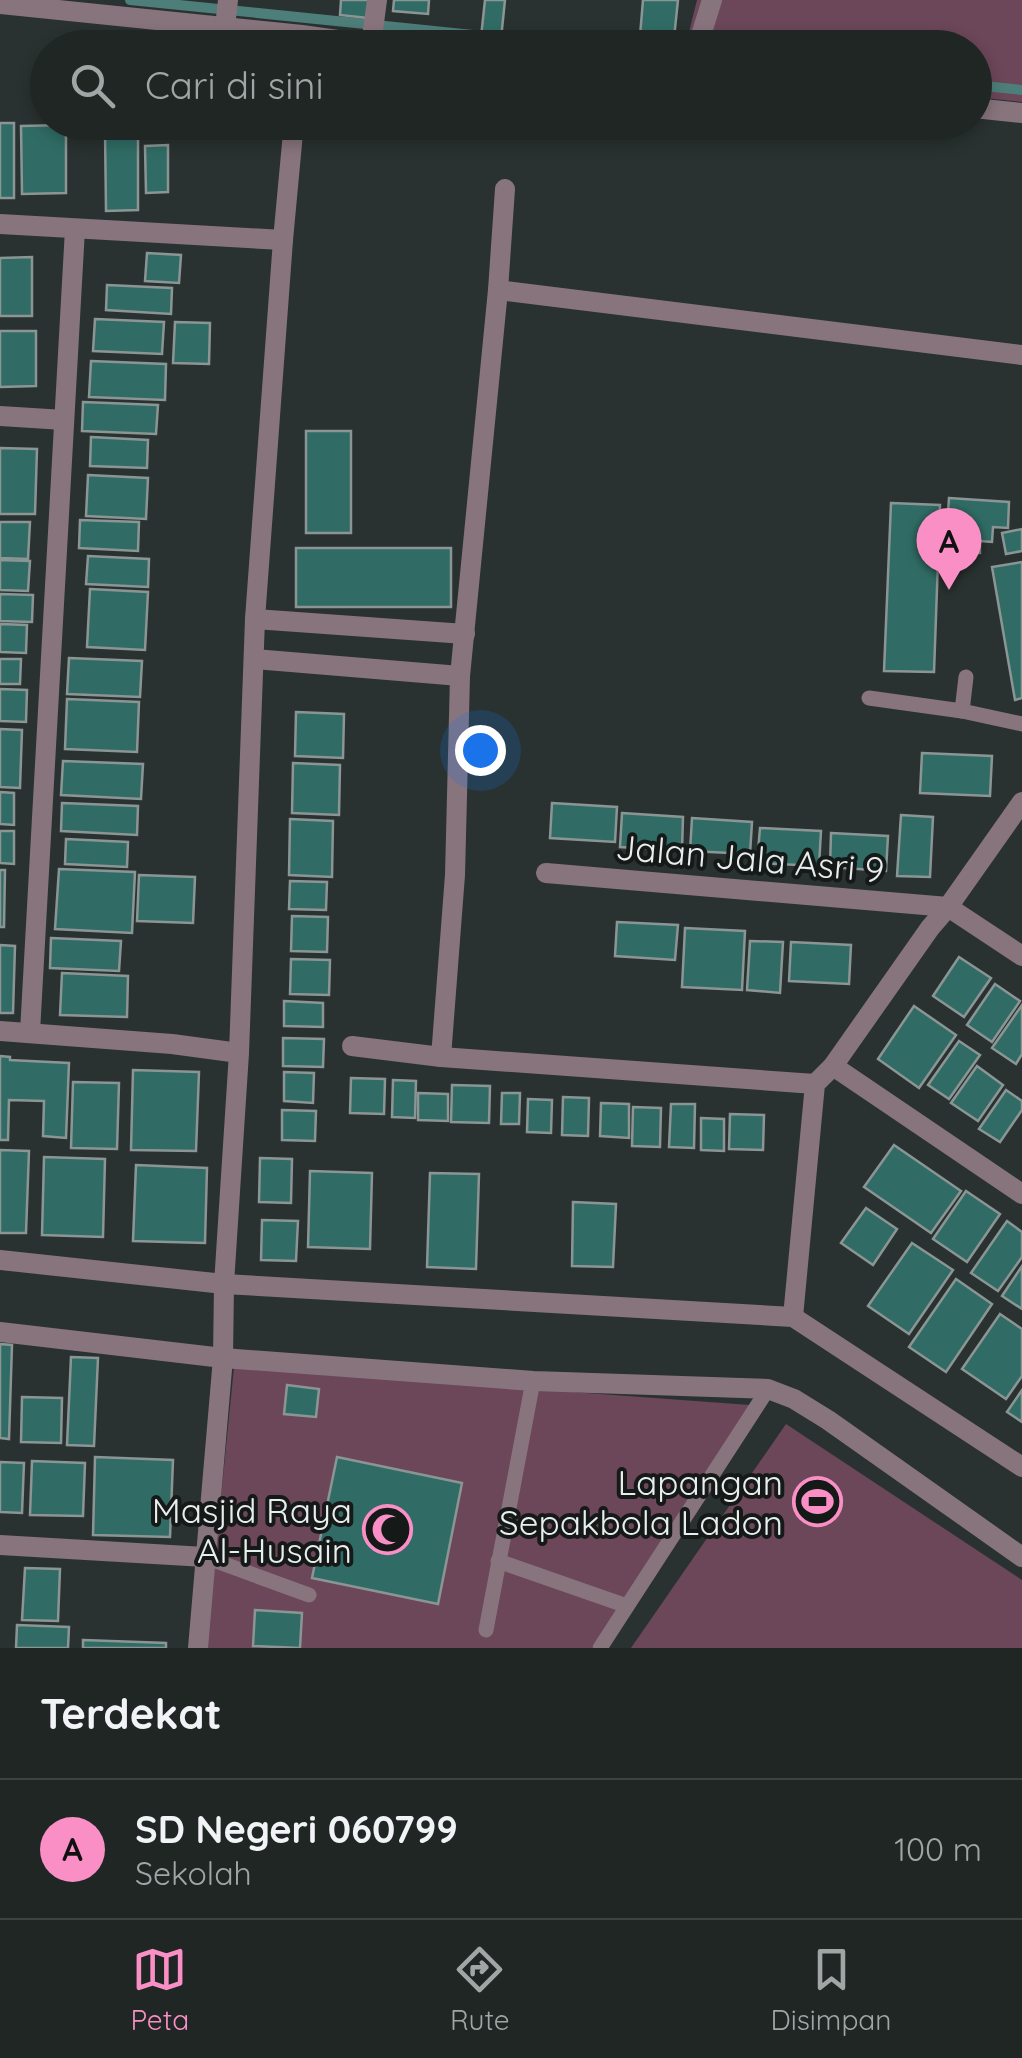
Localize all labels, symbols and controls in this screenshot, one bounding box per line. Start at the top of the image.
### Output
search box [30,30,992,140]
icon: search [65,58,120,113]
text: Cari di sini [145,61,324,109]
pin: A [916,508,982,590]
your location [455,725,506,776]
street label: Jalan Jala Asri 9 [614,824,886,892]
place label: Lapangan Sepakbola Ladon [499,1460,783,1544]
sports icon: Lapangan Sepakbola Ladon [792,1476,844,1528]
place label: Masjid Raya Al-Husain [152,1488,352,1572]
mosque icon: Masjid Raya Al-Husain [361,1504,413,1556]
text: Terdekat [40,1687,222,1740]
text: SD Negeri 060799 [135,1805,458,1853]
text: A [62,1829,83,1869]
text: 100 m [894,1829,982,1869]
text: Sekolah [135,1853,252,1893]
tab: Peta [130,1942,189,2037]
tab: Rute [450,1942,510,2037]
tab: Disimpan [771,1942,892,2037]

